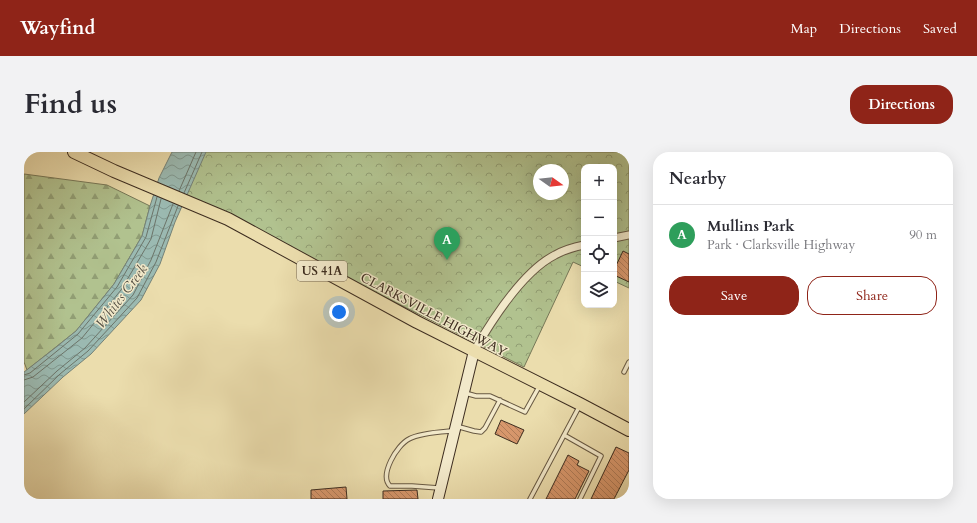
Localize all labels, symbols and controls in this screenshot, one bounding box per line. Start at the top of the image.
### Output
text: Wayfind [20,15,95,41]
text: Map [791,19,817,38]
text: Directions [839,19,901,38]
text: Saved [923,19,957,38]
text: Find us [24,85,117,123]
button: Directions [850,85,953,124]
north arrow [533,164,569,200]
map controls [581,164,617,308]
button: + [581,164,617,200]
text: Nearby [669,167,726,190]
button: − [581,200,617,236]
text: Mullins Park [707,216,795,236]
text: A [677,226,687,244]
text: 90 m [909,226,937,244]
pin: A [434,227,460,260]
button: locate [581,236,617,272]
text: Park · Clarksville Highway [707,236,855,254]
water label: Whites Creek [91,260,152,332]
road number: US 41A [297,261,347,281]
street label: CLARKSVILLE HIGHWAY [357,269,510,361]
button: layers [581,272,617,308]
button: Save [669,276,799,315]
button: Share [807,276,937,315]
your location [329,302,349,322]

